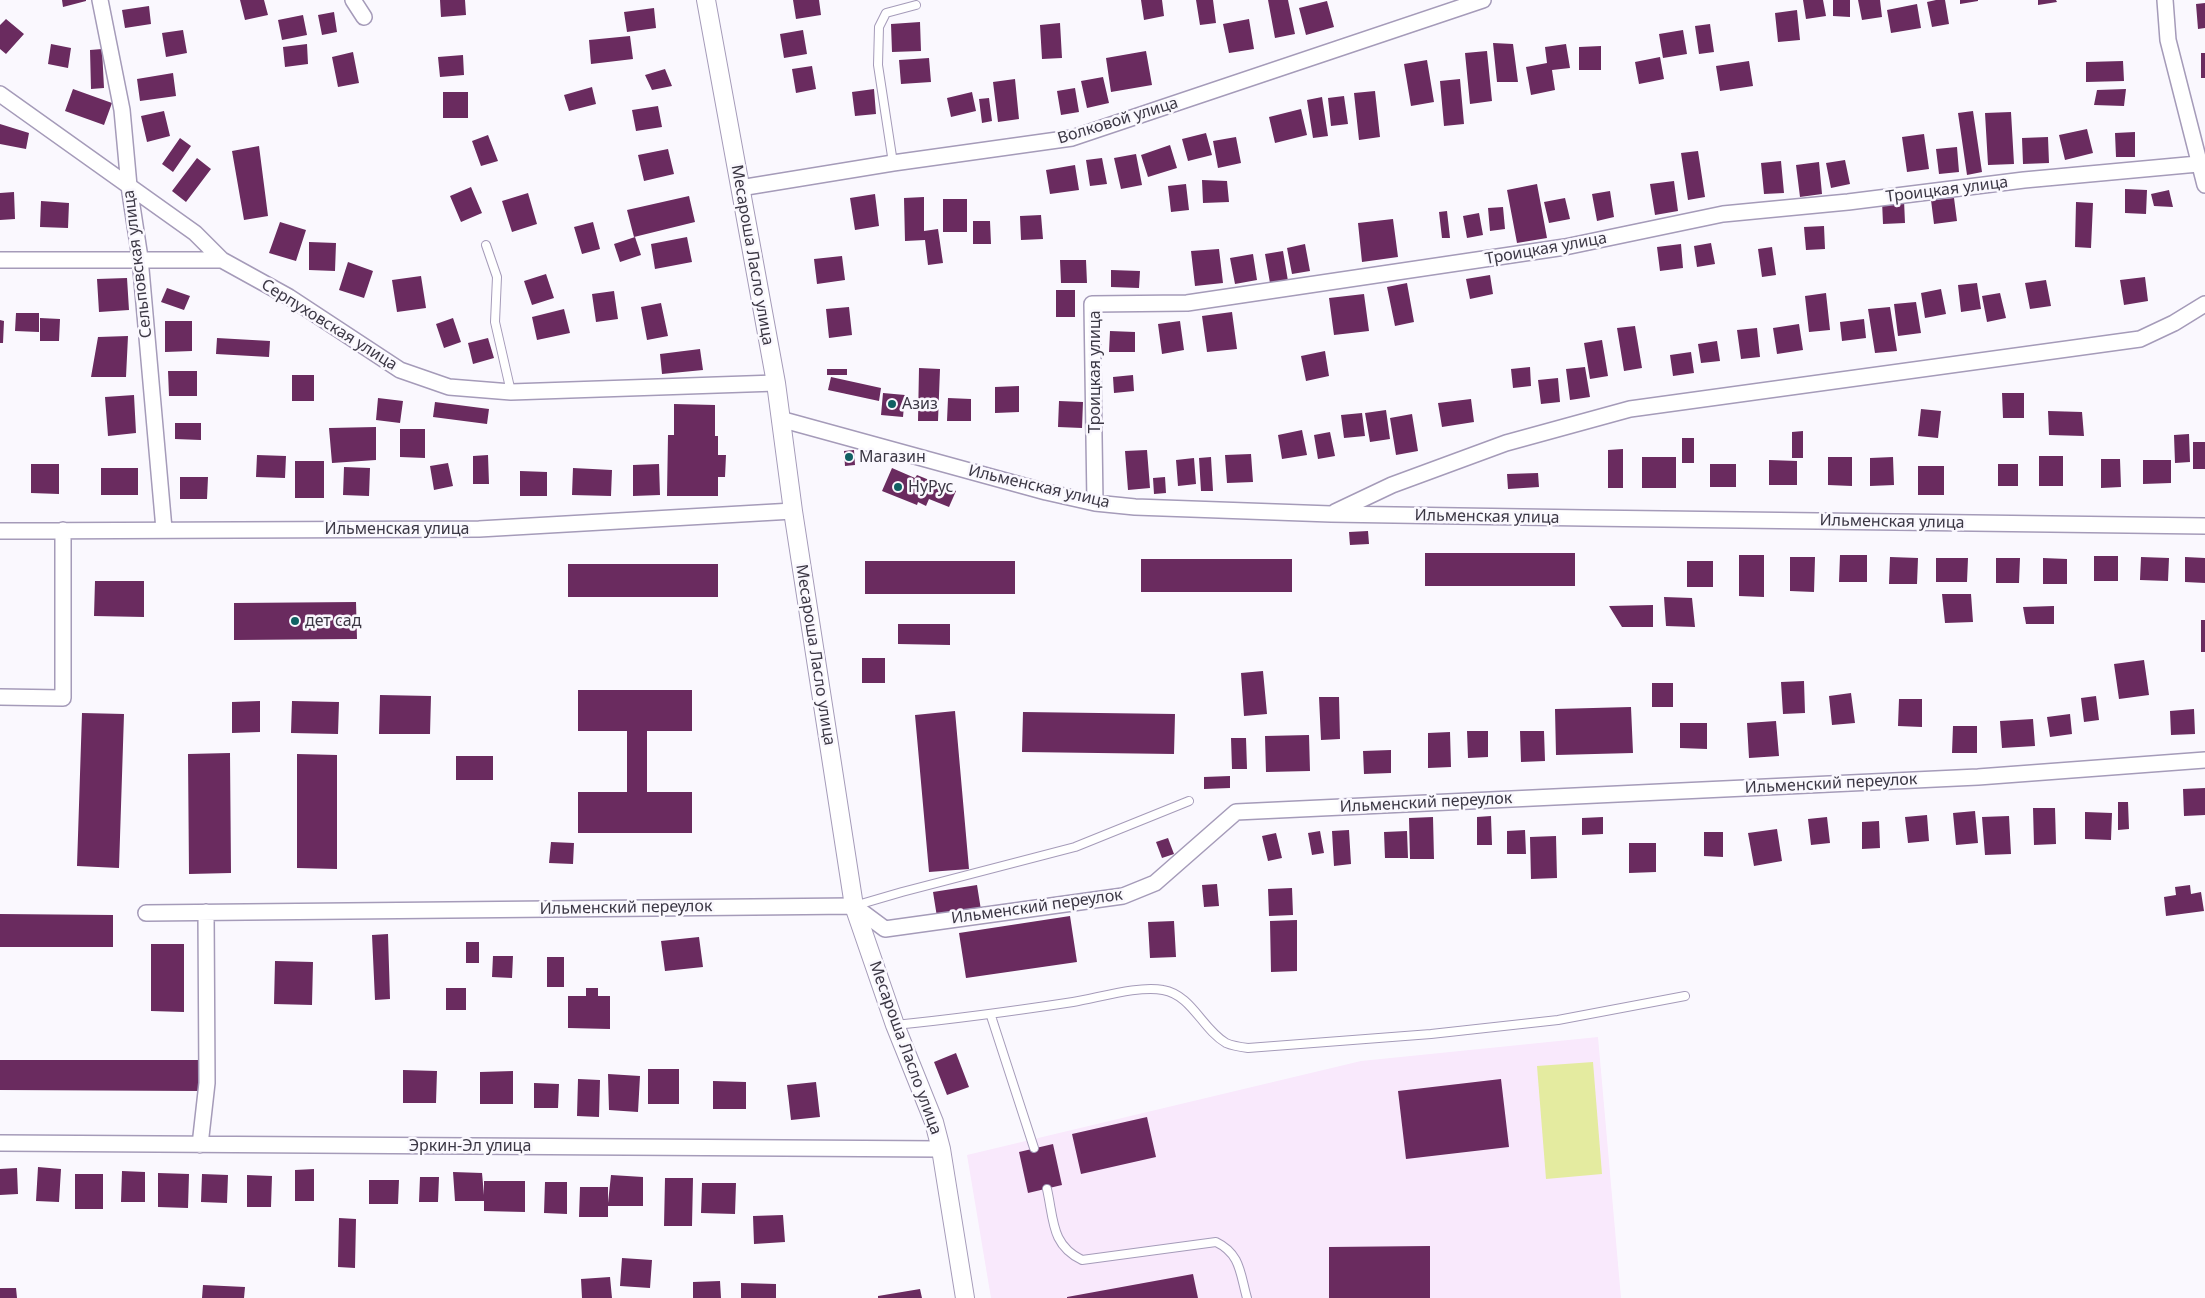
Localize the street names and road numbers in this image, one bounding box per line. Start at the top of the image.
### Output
street label: Волковой улица [1055,94,1181,148]
street label: Месароша Ласло улица [727,163,777,347]
street label: Троицкая улица [1885,173,2009,207]
street label: Сельповская улица [119,189,157,339]
street label: Троицкая улица [1484,229,1608,269]
street label: Серпуховская улица [257,275,401,375]
street label: Троицкая улица [1085,310,1105,434]
street label: Ильменская улица [966,461,1112,513]
street label: Ильменская улица [1414,506,1560,528]
street label: Ильменская улица [1819,511,1965,533]
street label: Ильменская улица [325,519,469,539]
street label: Месароша Ласло улица [791,563,839,747]
street label: Ильменский переулок [1744,770,1918,798]
street label: Ильменский переулок [1339,789,1513,817]
street label: Ильменский переулок [950,885,1124,929]
street label: Ильменский переулок [539,897,713,919]
street label: Месароша Ласло улица [865,959,945,1137]
street label: Эркин-Эл улица [409,1136,531,1156]

